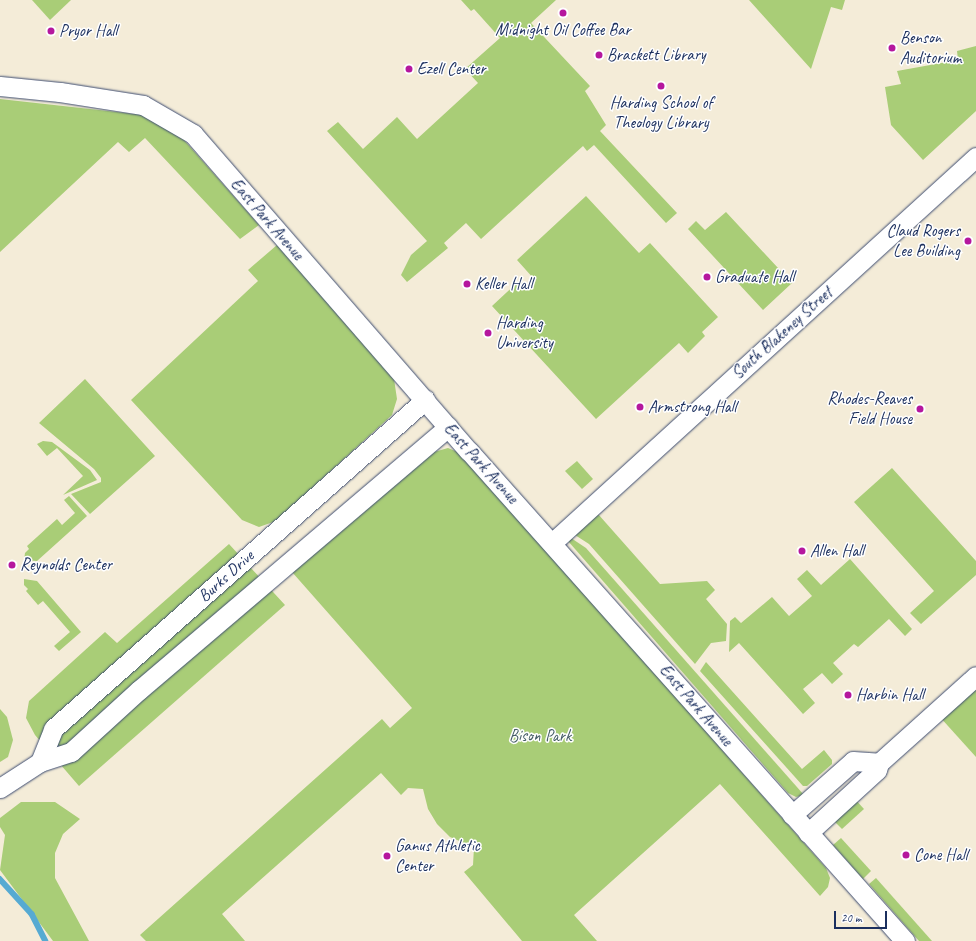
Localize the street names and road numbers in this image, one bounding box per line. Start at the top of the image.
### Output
street label: East Park Avenue [226,174,308,264]
street label: South Blakeney Street [727,282,837,384]
street label: East Park Avenue [439,418,523,508]
street label: Burks Drive [194,546,258,606]
street label: East Park Avenue [655,660,737,750]

